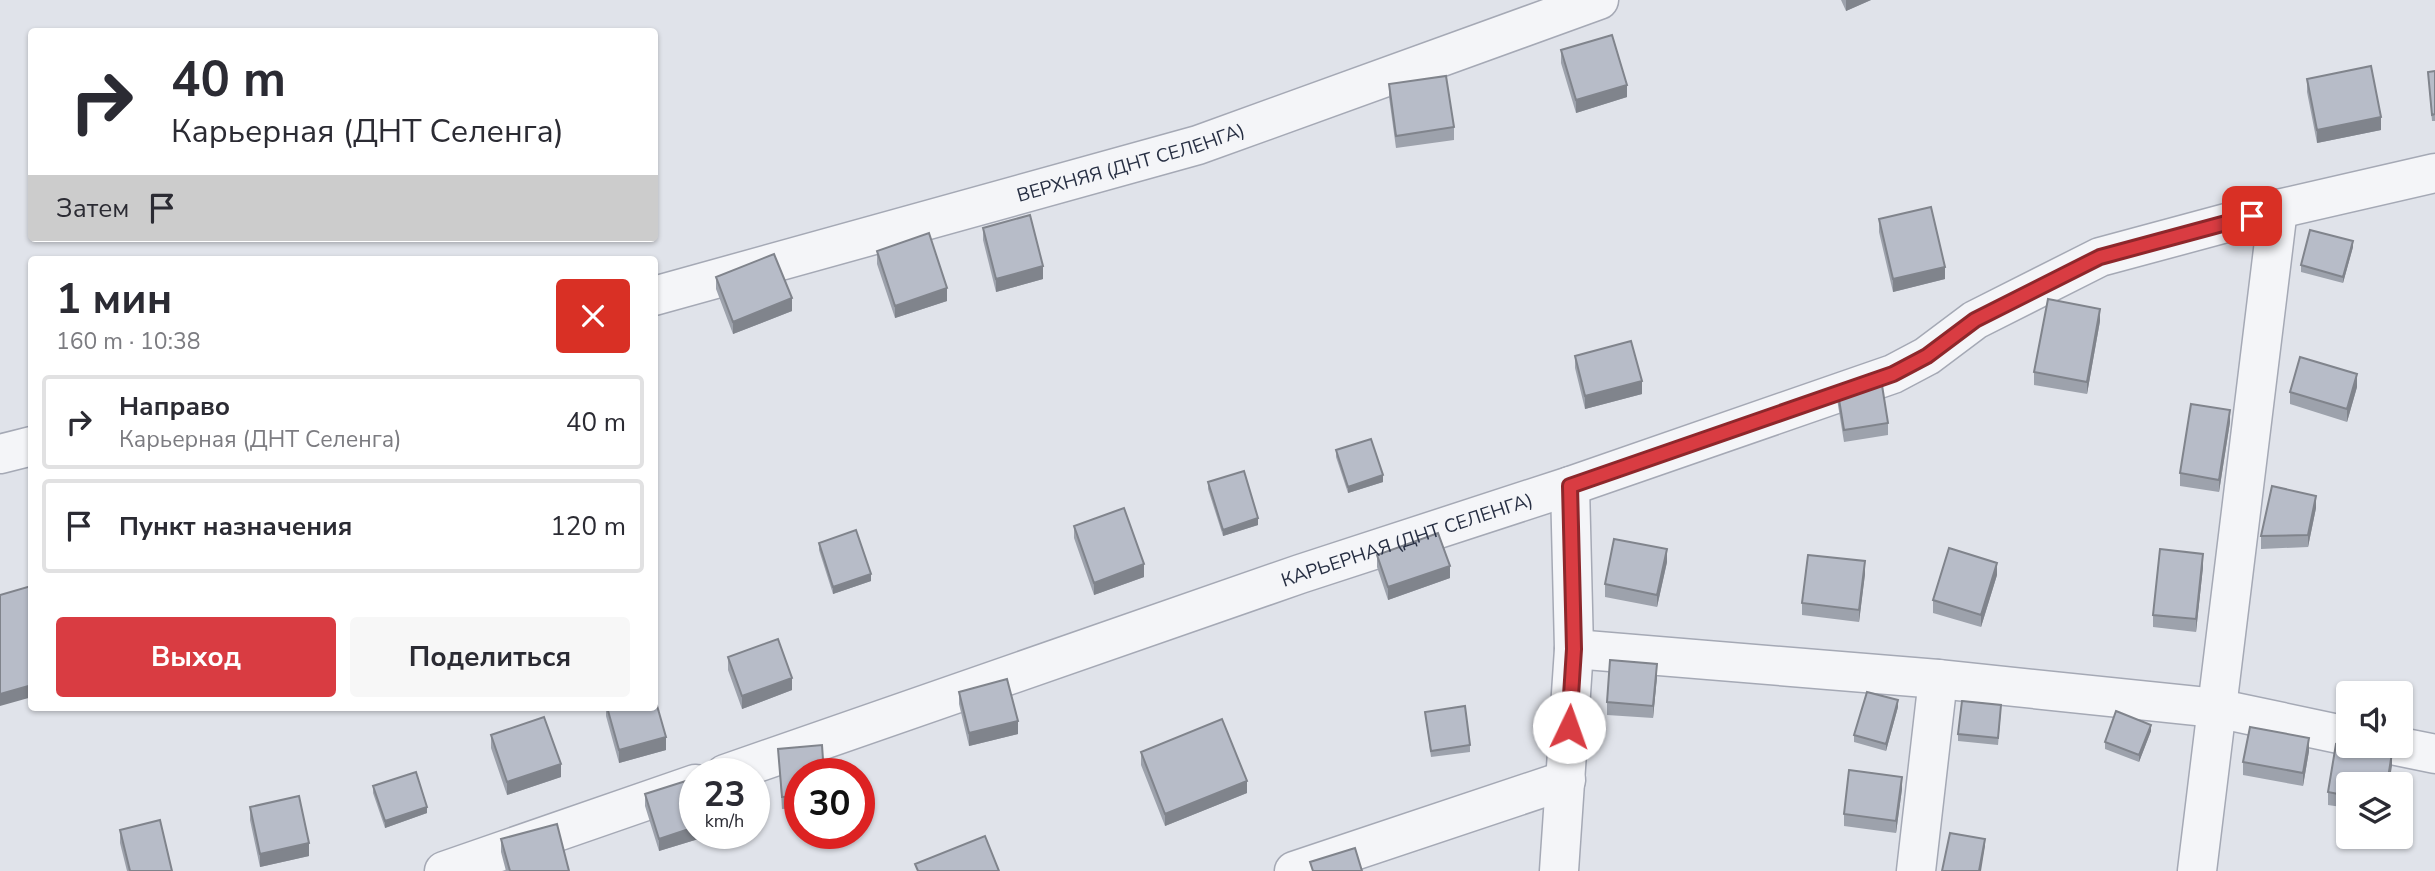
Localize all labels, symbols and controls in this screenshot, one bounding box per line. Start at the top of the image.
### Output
text: 40 m [171,46,286,113]
icon: right [56,56,147,147]
text: Карьерная (ДНТ Селенга) [171,110,564,153]
street label: ВЕРХНЯЯ (ДНТ СЕЛЕНГА) [1014,117,1248,209]
pin [2222,186,2282,246]
icon: arrive [143,189,181,227]
text: Затем [56,191,129,226]
icon: arrive [2233,197,2271,235]
text: 1 мин [56,271,172,328]
button: close [556,279,630,353]
text: 160 m · 10:38 [56,326,201,357]
text: Направо [119,389,230,424]
icon: right [60,403,98,441]
text: 40 m [566,405,626,440]
text: Карьерная (ДНТ Селенга) [119,424,401,455]
street label: КАРЬЕРНАЯ (ДНТ СЕЛЕНГА) [1278,487,1536,594]
icon: arrive [60,507,98,545]
text: Пункт назначения [119,509,352,544]
text: 120 m [550,509,626,544]
button: Выход [56,617,336,697]
button: Поделиться [350,617,630,697]
map controls [2336,681,2413,849]
button: sound [2336,681,2413,758]
position arrow [1532,690,1606,764]
speed limit sign: 30 [784,758,875,849]
text: 23 [703,771,746,818]
button: layers [2336,772,2413,849]
text: km/h [705,809,744,833]

